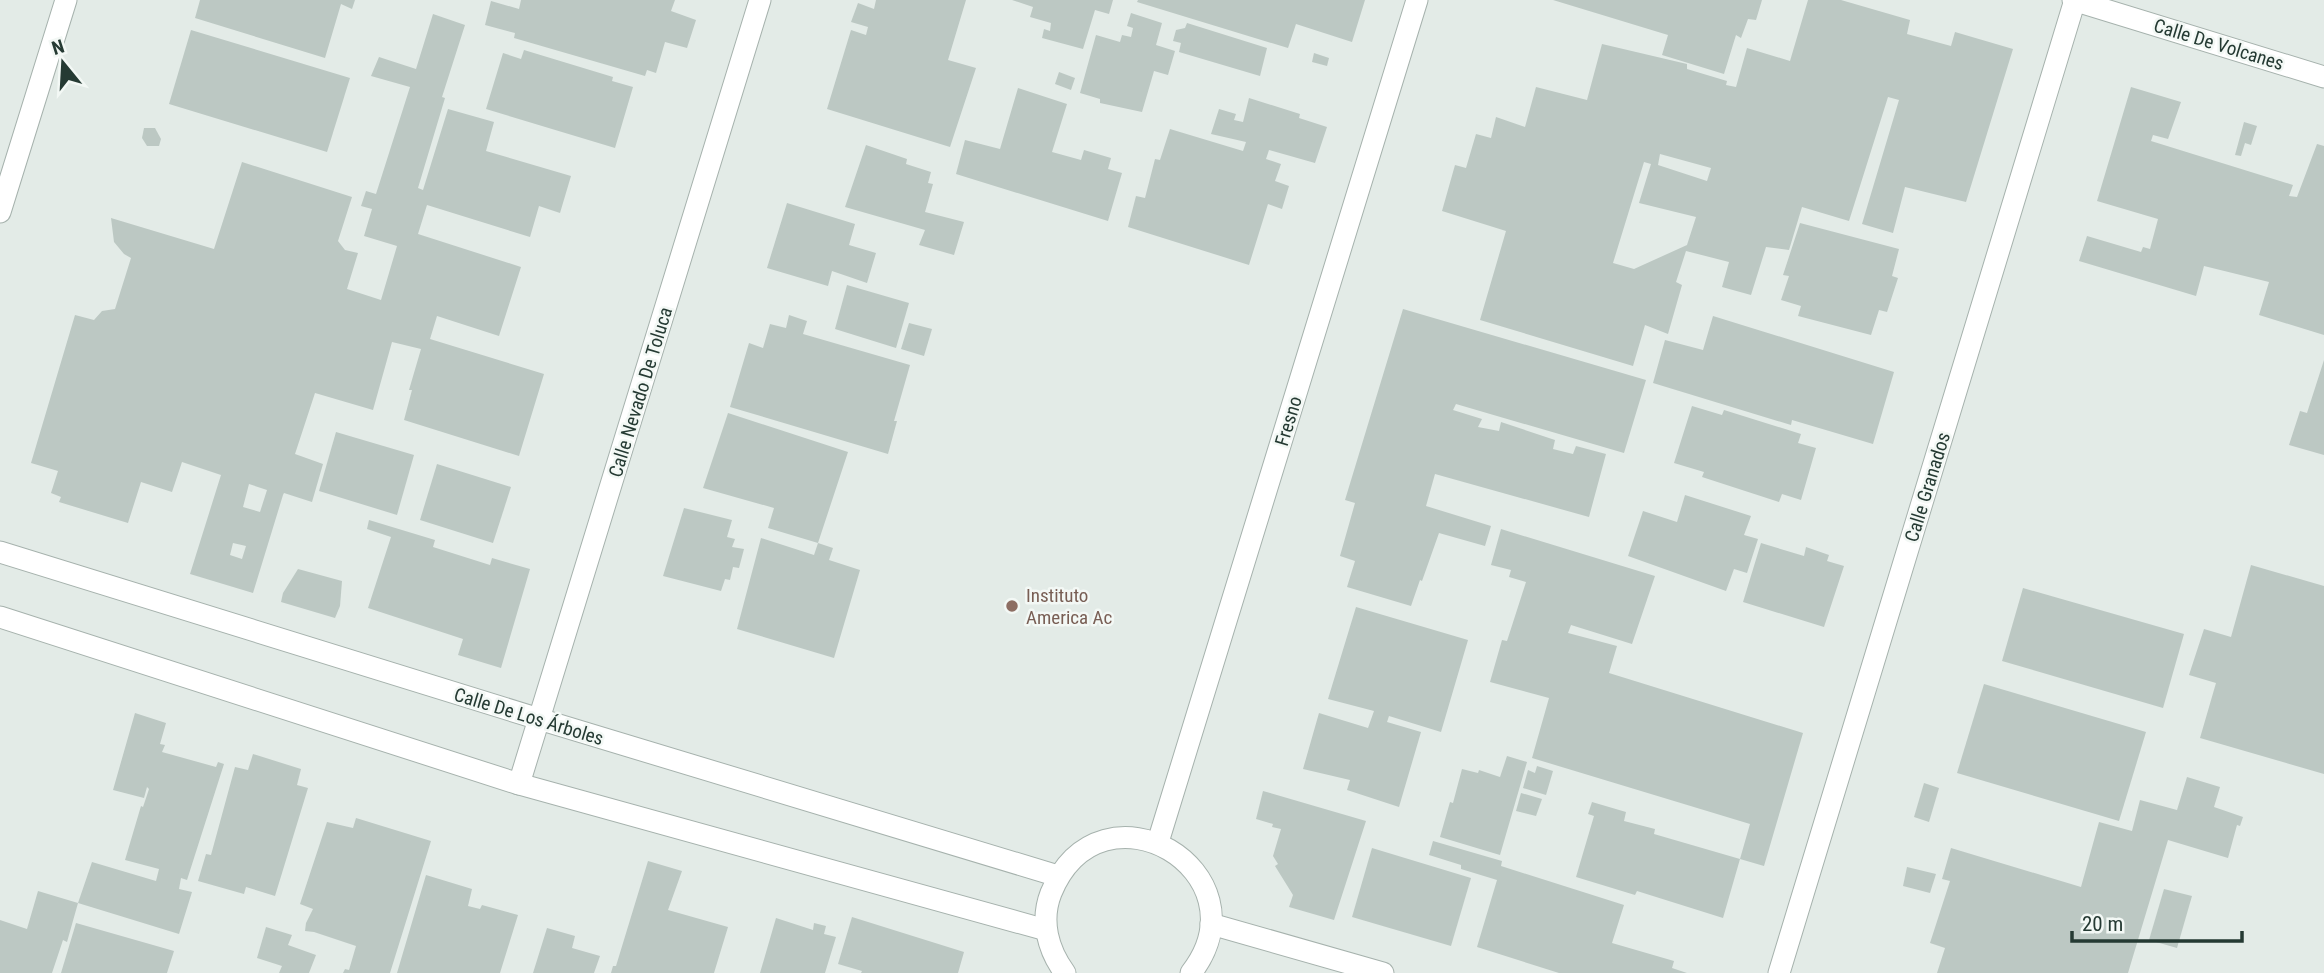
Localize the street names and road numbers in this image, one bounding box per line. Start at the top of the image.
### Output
street label: Calle De Volcanes [2151,14,2287,75]
street label: Calle Nevado De Toluca [604,304,677,480]
street label: Fresno [1270,393,1307,449]
street label: Calle Granados [1900,429,1955,545]
street label: Calle De Los Árboles [451,683,606,750]

